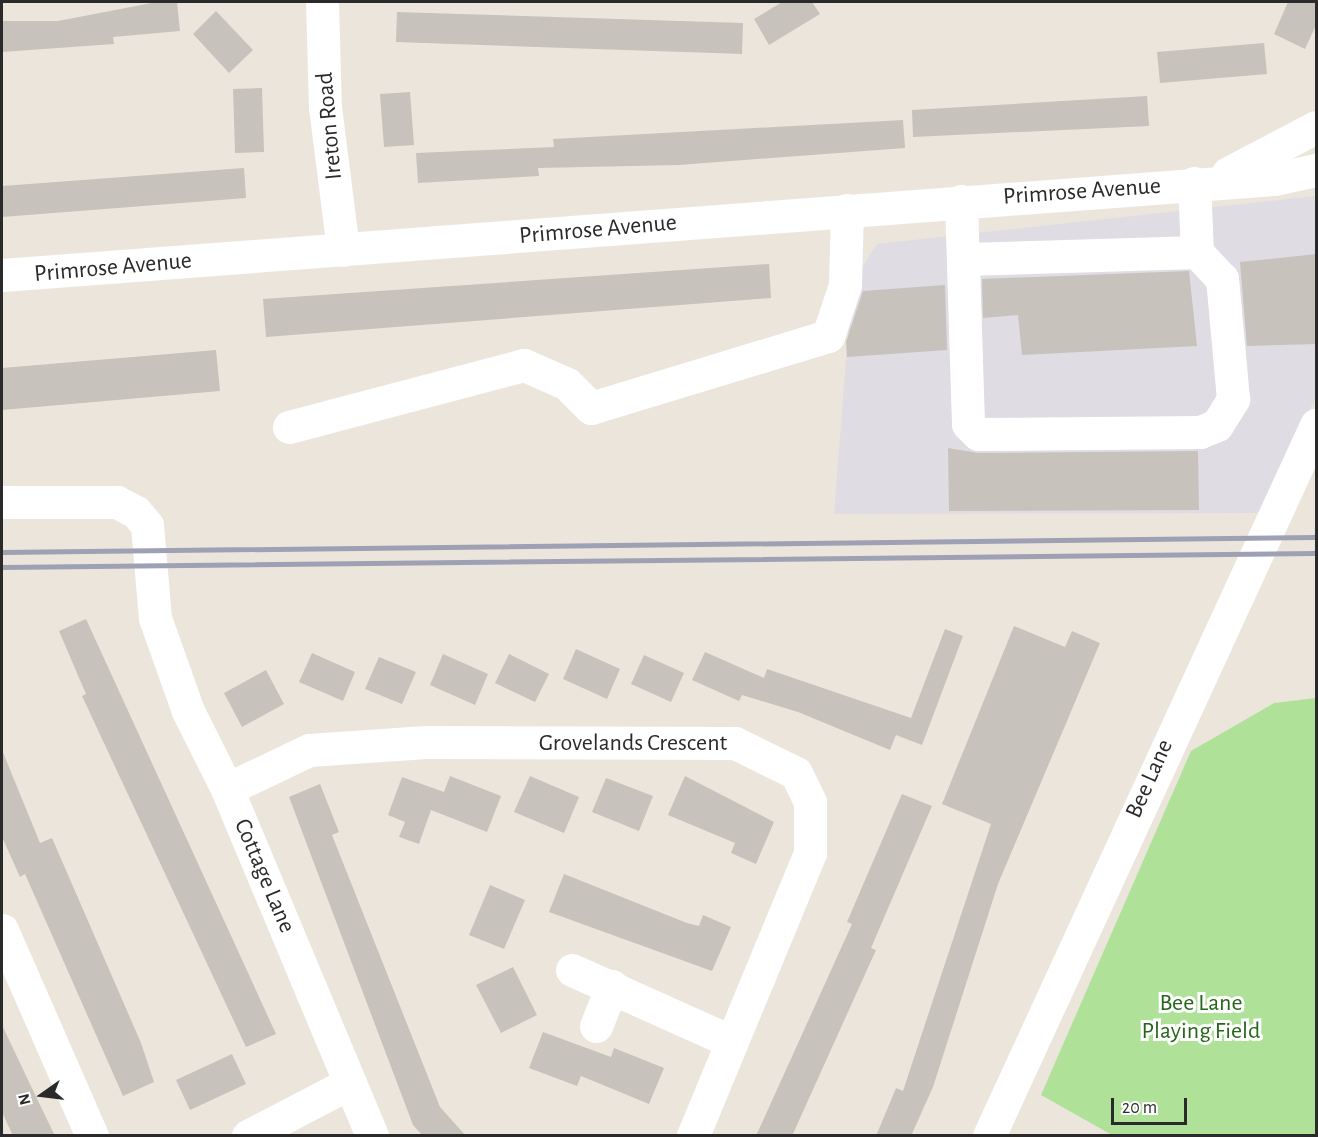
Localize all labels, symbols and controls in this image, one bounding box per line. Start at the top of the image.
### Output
street label: Ireton Road [311,71,349,181]
street label: Primrose Avenue [1002,172,1162,212]
street label: Primrose Avenue [518,209,678,251]
street label: Primrose Avenue [33,247,193,289]
street label: Grovelands Crescent [539,730,727,758]
street label: Bee Lane [1120,735,1180,823]
street label: Cottage Lane [227,815,301,937]
park label: Bee Lane Playing Field [1142,990,1260,1046]
north arrow [12,1065,72,1125]
scale bar [1114,1086,1190,1124]
text: N [15,1092,34,1107]
text: 20 m [1122,1099,1157,1117]

